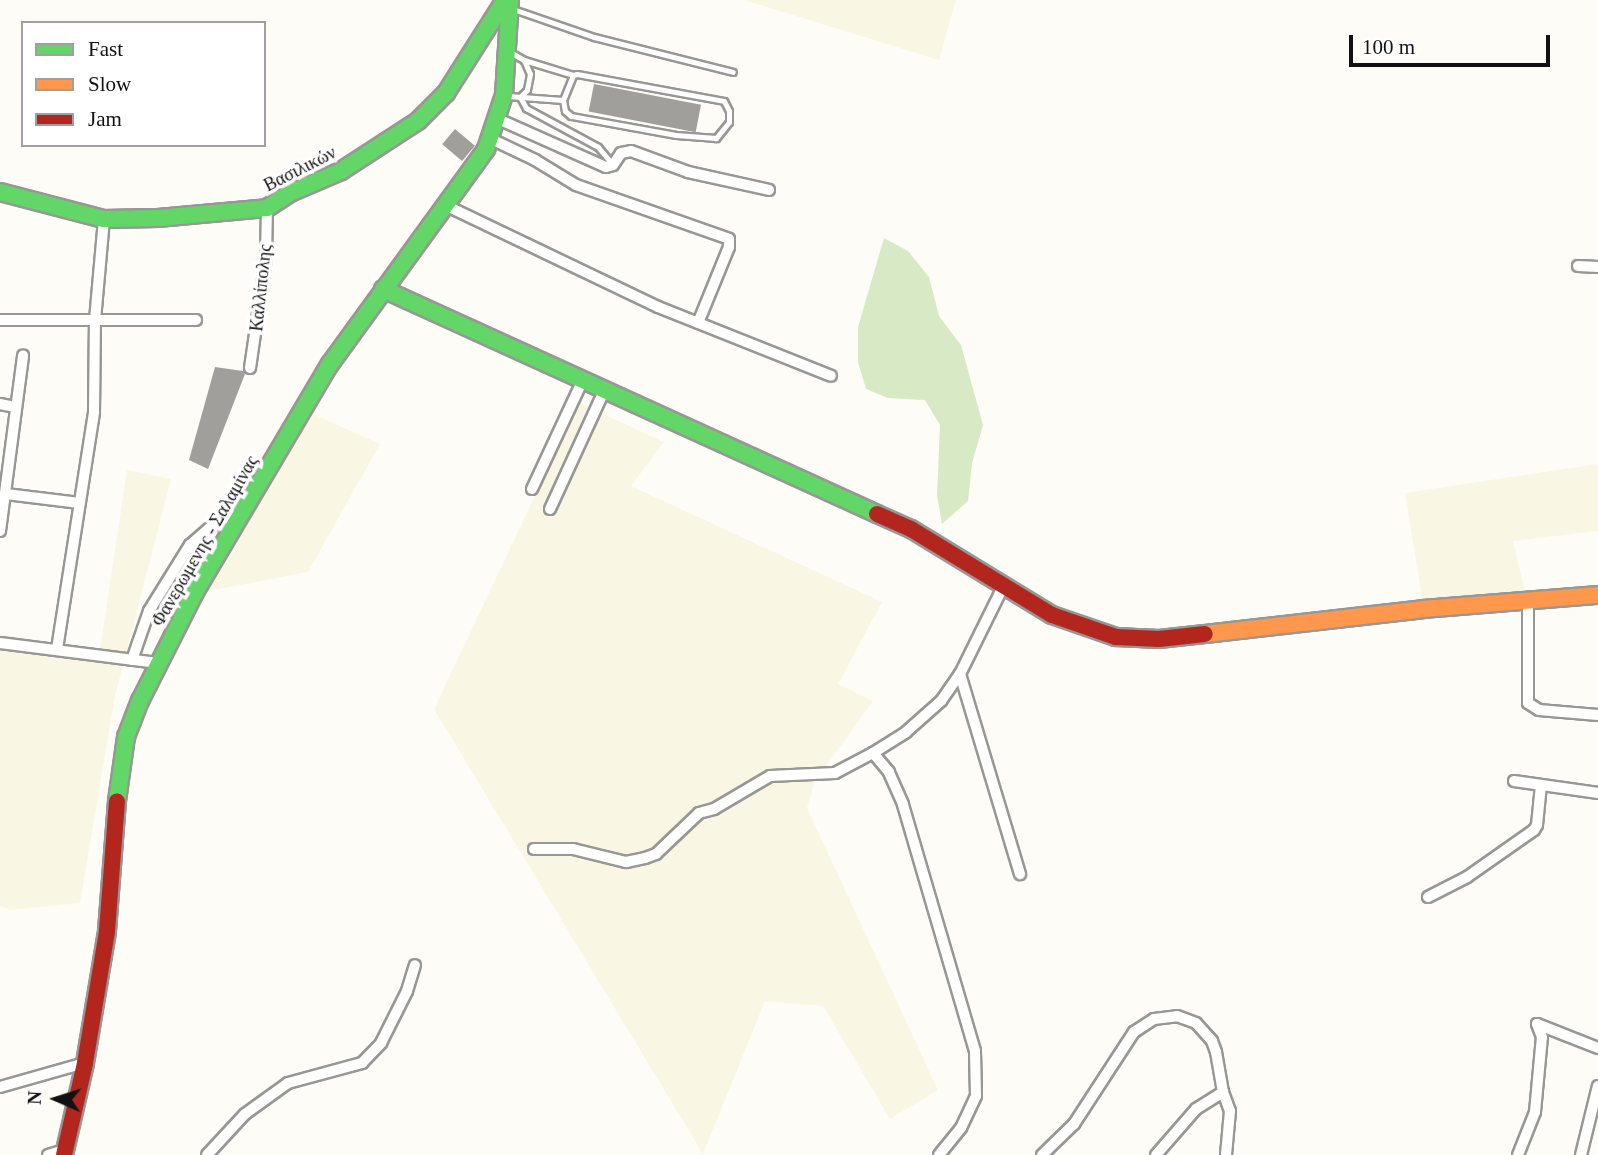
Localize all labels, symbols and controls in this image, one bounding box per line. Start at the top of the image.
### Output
legend [21,21,266,147]
scale bar [1353,21,1554,65]
text: 100 m [1362,35,1415,59]
text: Fast [88,37,123,61]
text: Slow [88,72,131,96]
text: Jam [88,107,122,131]
street label: Βασιλικών [260,142,340,196]
street label: Καλλίπολης [246,243,276,333]
street label: Φανερωμενης - Σαλαμίνας [147,452,263,630]
north arrow [21,1064,91,1134]
text: N [24,1090,45,1105]

